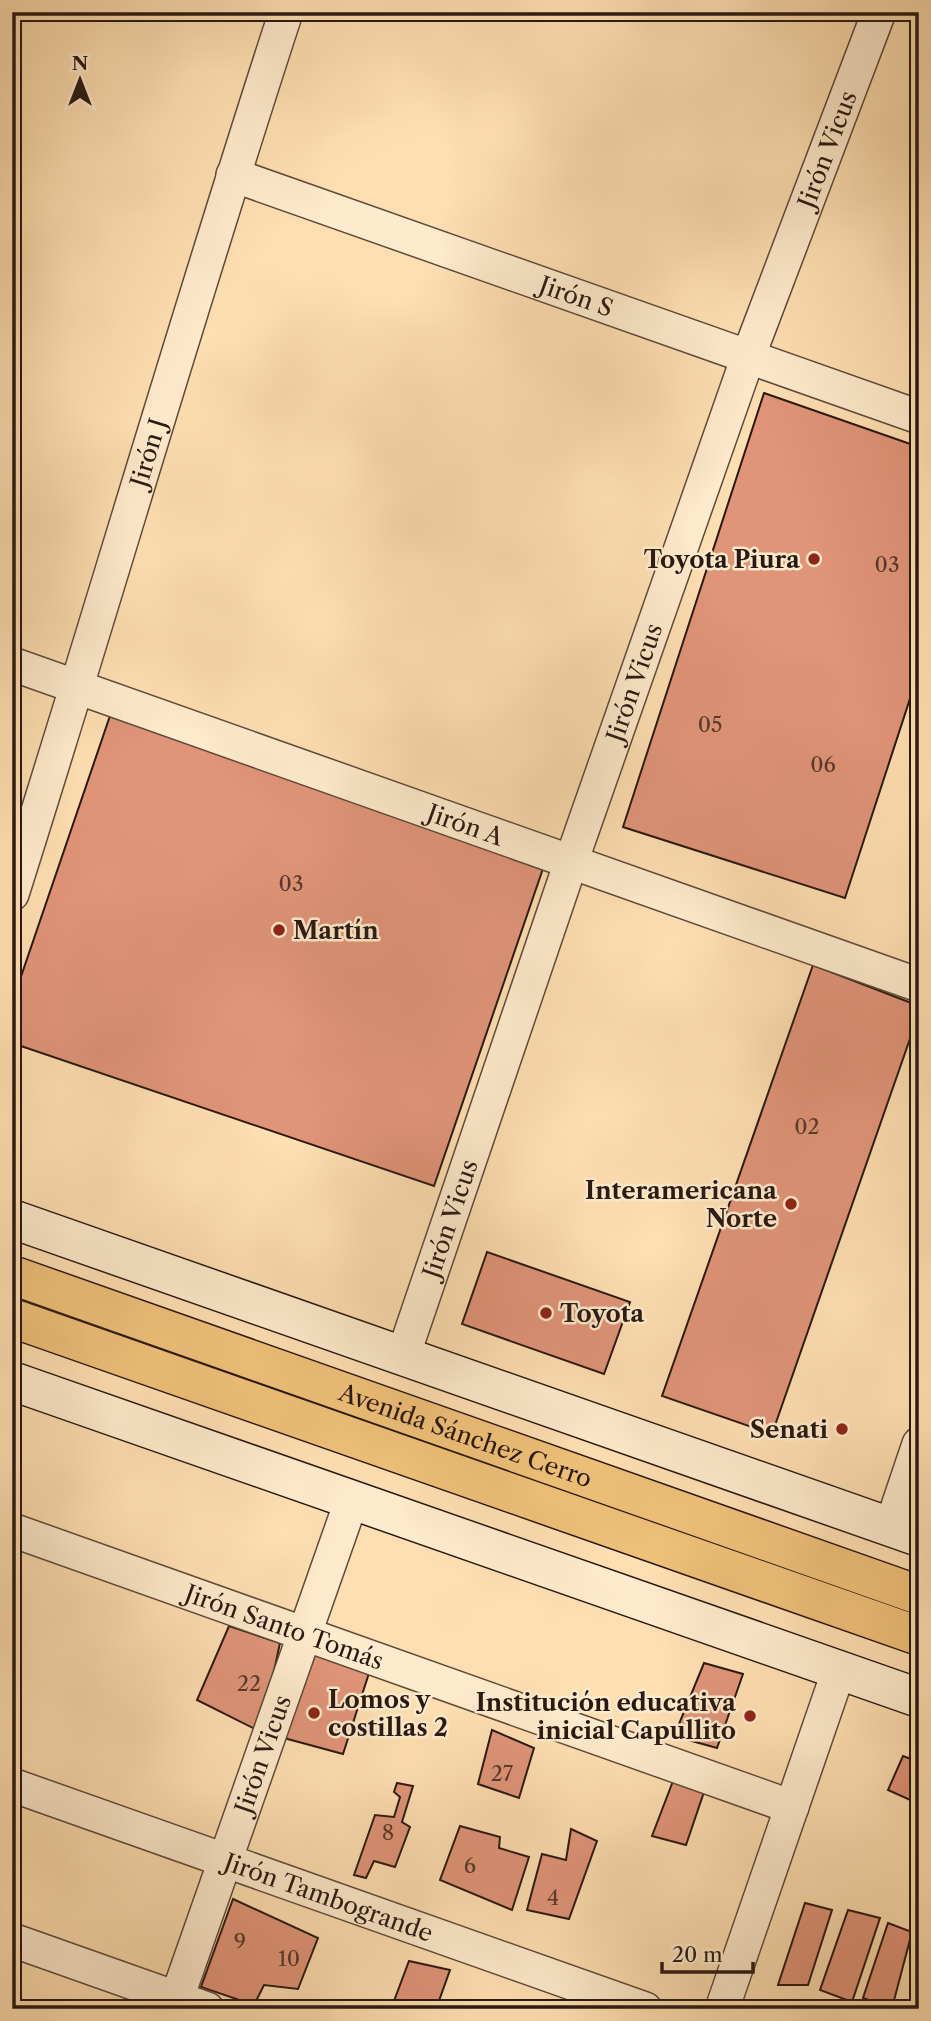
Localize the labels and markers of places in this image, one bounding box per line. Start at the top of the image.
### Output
place label: Toyota Piura [644,545,801,574]
marker: Toyota Piura [806,551,822,567]
place label: Martín [293,916,379,945]
marker: Martín [271,922,287,938]
place label: Interamericana Norte [585,1176,778,1233]
marker: Interamericana Norte [783,1196,799,1212]
place label: Toyota [560,1299,645,1328]
marker: Toyota [538,1305,554,1321]
place label: Senati [750,1415,828,1444]
marker: Senati [834,1421,850,1437]
place label: Lomos y costillas 2 [328,1685,448,1742]
place label: Institución educativa inicial Capullito [476,1688,737,1745]
marker: Lomos y costillas 2 [306,1705,322,1721]
marker: Institución educativa inicial Capullito [742,1708,758,1724]

